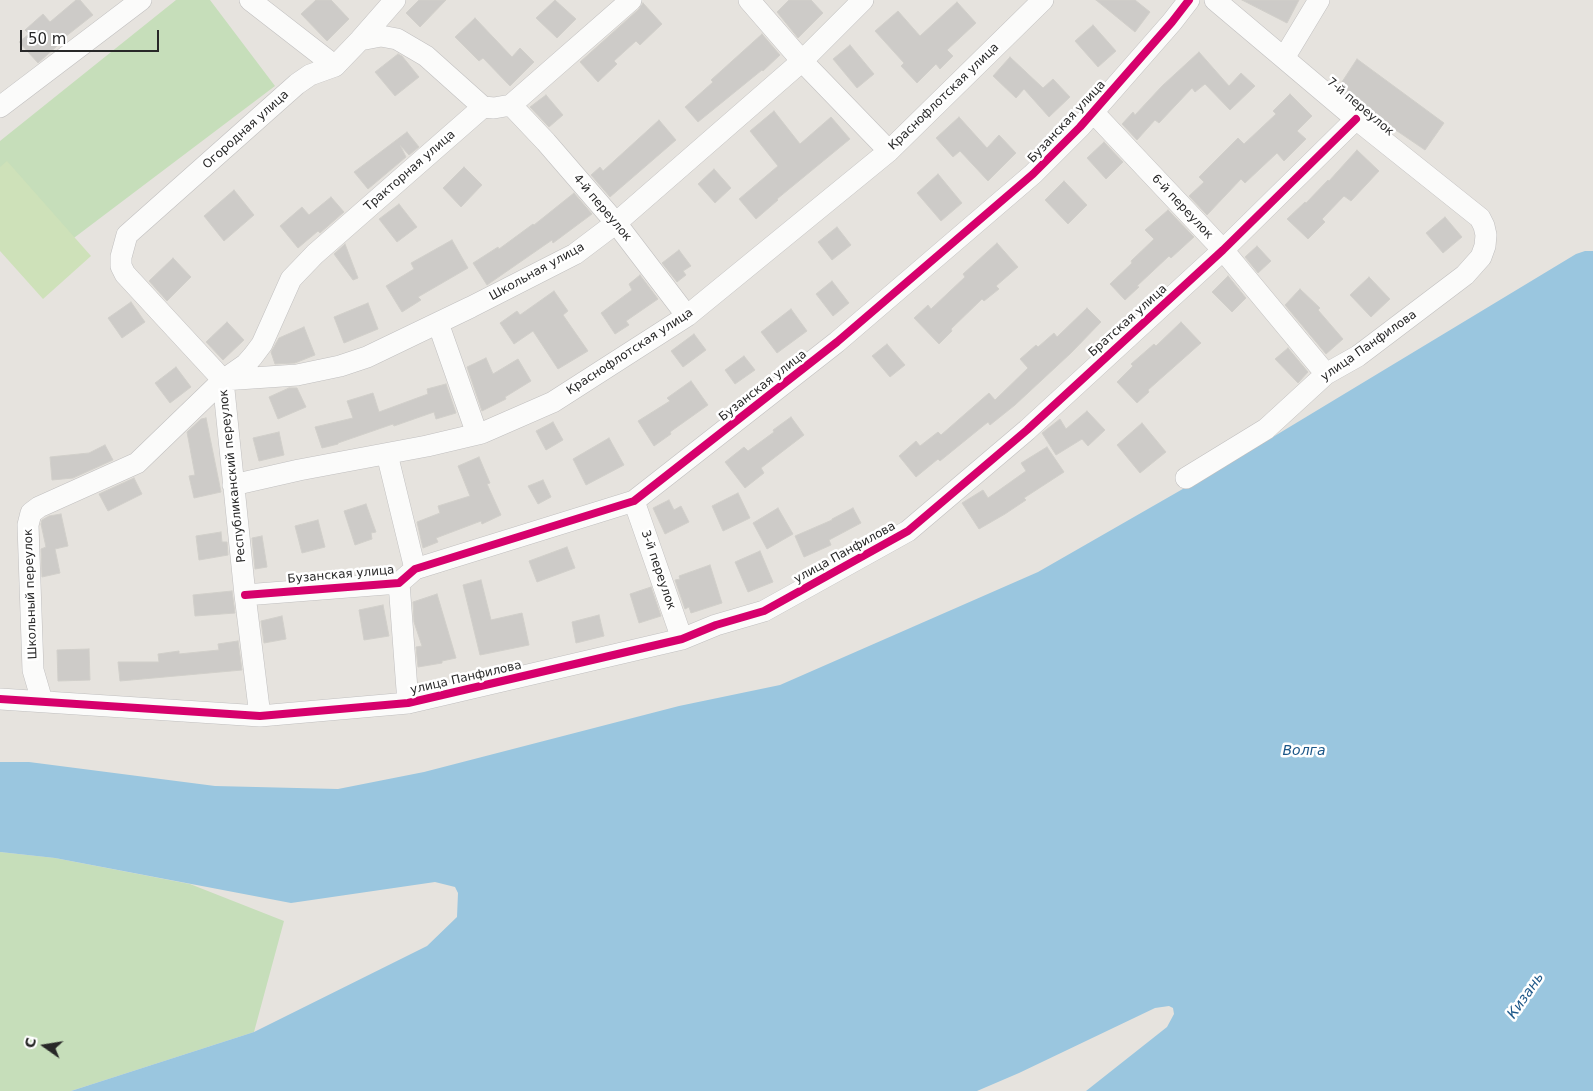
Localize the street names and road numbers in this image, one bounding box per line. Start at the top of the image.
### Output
street label: Краснофлотская улица [886,40,1002,154]
street label: 7-й переулок [1324,75,1396,139]
street label: Бузанская улица [1025,78,1109,166]
street label: Огородная улица [200,88,292,172]
street label: Тракторная улица [362,128,458,214]
street label: 4-й переулок [570,172,634,244]
street label: 6-й переулок [1148,172,1216,242]
street label: Школьная улица [487,240,587,304]
street label: Братская улица [1086,282,1170,360]
street label: Краснофлотская улица [564,306,696,398]
street label: улица Панфилова [1318,308,1420,384]
street label: Бузанская улица [716,347,810,425]
street label: Республиканский переулок [217,389,249,563]
street label: улица Панфилова [792,519,898,587]
street label: Школьный переулок [22,528,40,660]
street label: 3-й переулок [638,528,678,612]
street label: Бузанская улица [287,563,395,587]
street label: улица Панфилова [409,658,523,698]

